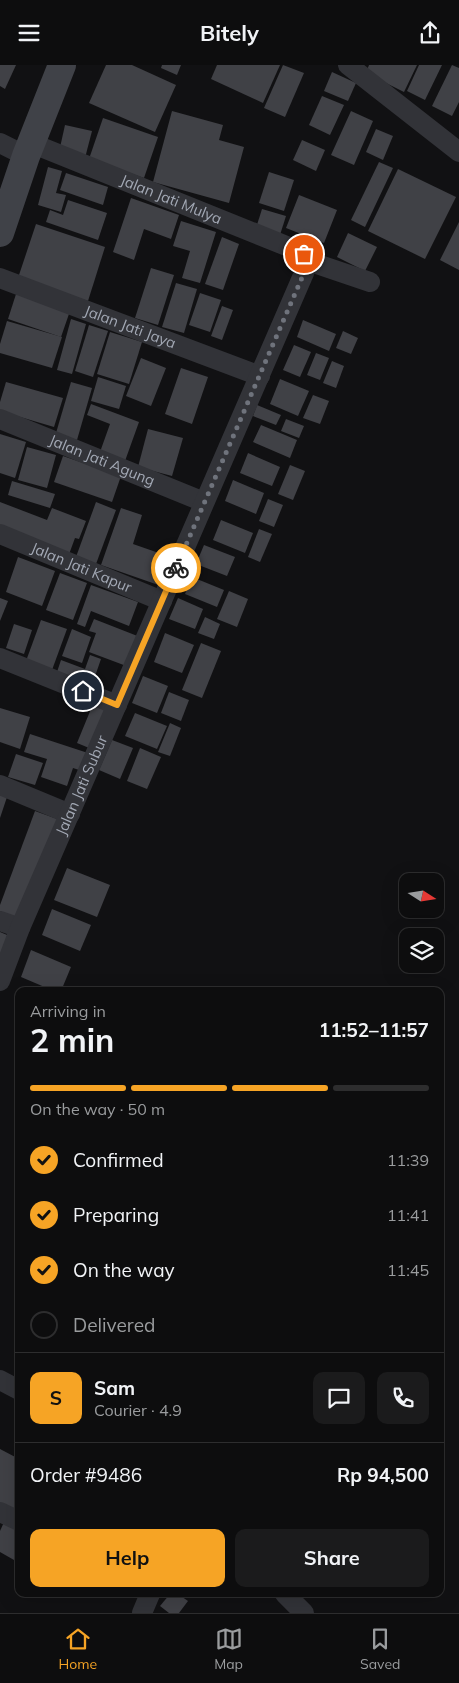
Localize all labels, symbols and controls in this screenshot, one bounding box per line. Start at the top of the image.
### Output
icon: menu [15,19,43,47]
text: Bitely [200,19,259,47]
icon: share [416,19,444,47]
street label: Jalan Jati Mulya [118,170,225,228]
pin [283,233,325,275]
icon: bag [290,240,318,268]
street label: Jalan Jati Jaya [82,301,179,353]
street label: Jalan Jati Agung [46,430,158,490]
street label: Jalan Jati Kapur [28,538,135,597]
courier [151,543,201,593]
icon: bike [162,554,190,582]
pin [62,670,104,712]
icon: home [69,677,97,705]
street label: Jalan Jati Subur [51,732,112,838]
north arrow [399,873,444,917]
map controls [399,873,444,973]
button: layers [399,928,444,973]
text: Arriving in [30,1001,106,1021]
text: 11:52–11:57 [319,1018,429,1042]
text: 2 min [30,1020,114,1060]
text: On the way · 50 m [30,1099,165,1119]
icon: check [30,1146,58,1174]
text: Confirmed [73,1148,164,1172]
text: 11:39 [387,1150,429,1170]
icon: check [30,1201,58,1229]
text: Preparing [73,1203,159,1227]
text: 11:41 [387,1205,429,1225]
icon: check [30,1256,58,1284]
text: On the way [73,1258,175,1282]
text: 11:45 [387,1260,429,1280]
text: Delivered [73,1313,155,1337]
button: chat [313,1372,365,1424]
button: phone [377,1372,429,1424]
text: Sam [94,1376,135,1400]
text: S [50,1386,62,1410]
text: Courier · 4.9 [94,1400,182,1420]
text: Order #9486 [30,1463,142,1487]
text: Rp 94,500 [337,1463,429,1487]
button: Help [30,1529,225,1587]
button: Share [235,1529,429,1587]
tab: Home [59,1625,97,1673]
tab: Map [214,1625,243,1673]
tab: Saved [360,1625,400,1673]

